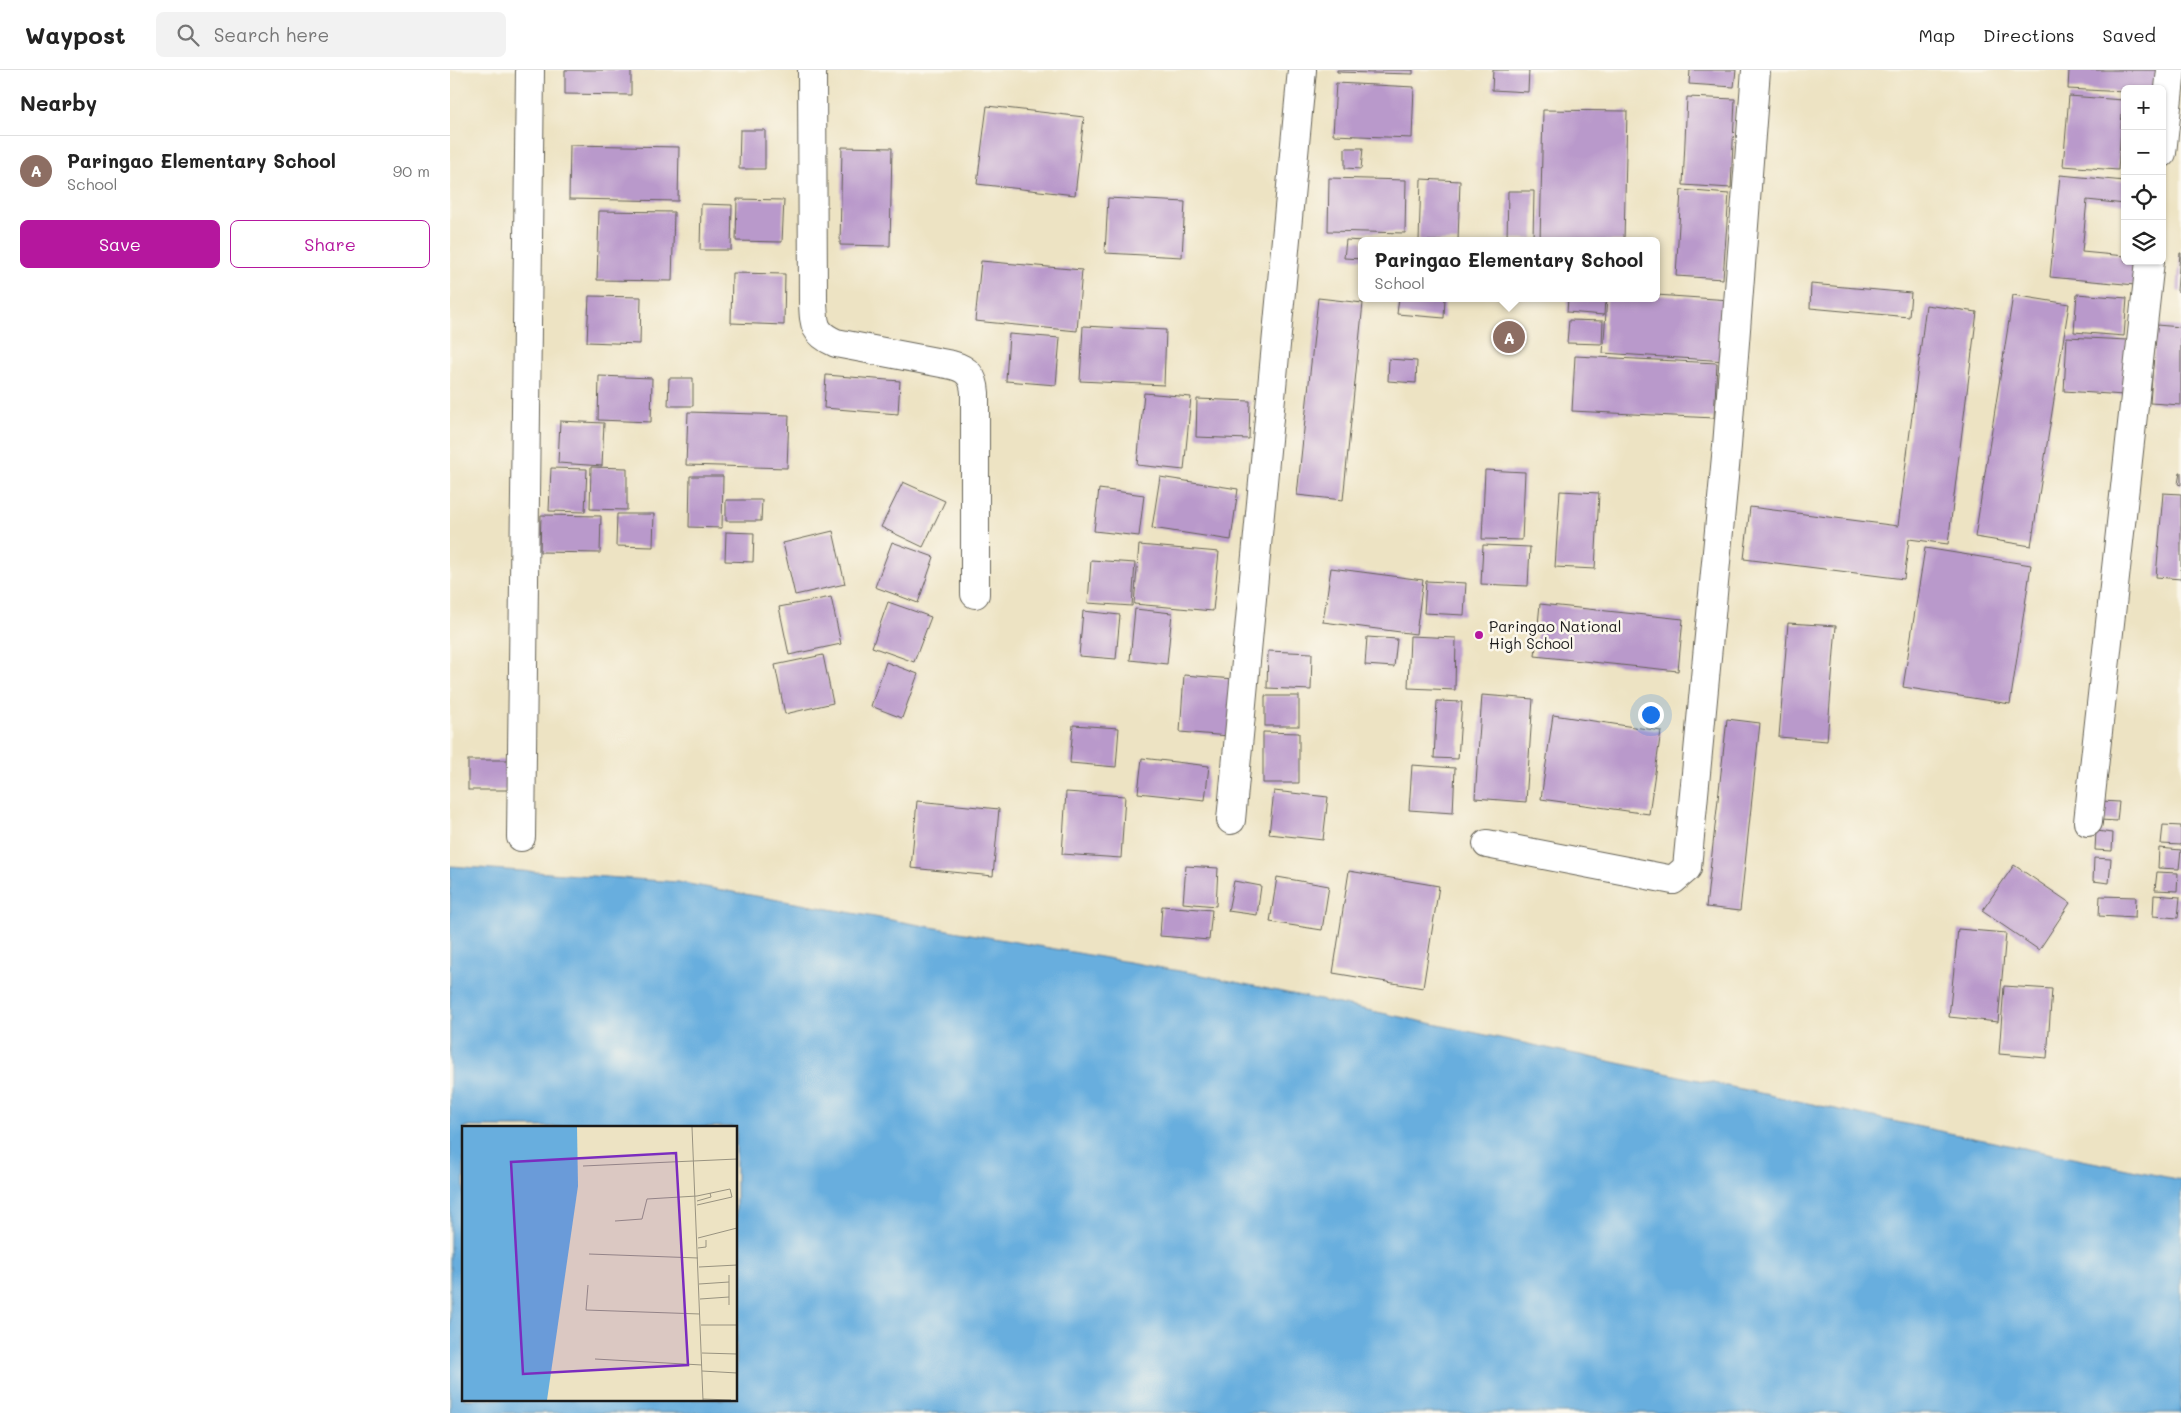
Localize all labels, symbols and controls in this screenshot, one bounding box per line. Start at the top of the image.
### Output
search box [156,12,506,57]
text: Waypost [25,19,126,50]
icon: search [174,21,202,49]
text: Search here [214,22,329,47]
text: Map [1918,23,1955,47]
text: Directions [1983,23,2075,47]
text: Saved [2103,23,2156,47]
map controls [2121,85,2166,265]
button: + [2121,85,2166,130]
text: Nearby [20,89,97,116]
button: − [2121,130,2166,175]
text: Paringao Elementary School [67,148,336,173]
text: A [30,160,42,181]
text: 90 m [393,160,430,181]
text: School [67,173,117,194]
button: locate [2121,175,2166,220]
button: Save [20,220,220,268]
button: Share [230,220,430,268]
button: layers [2121,220,2166,265]
popup [1358,237,1660,302]
text: Paringao Elementary School [1375,247,1643,272]
text: School [1375,272,1425,293]
pin: A [1493,318,1525,356]
place label: Paringao National High School [1489,616,1622,653]
marker: Paringao National High School [1473,629,1485,641]
your location [1638,702,1664,728]
inset map [462,1126,738,1400]

